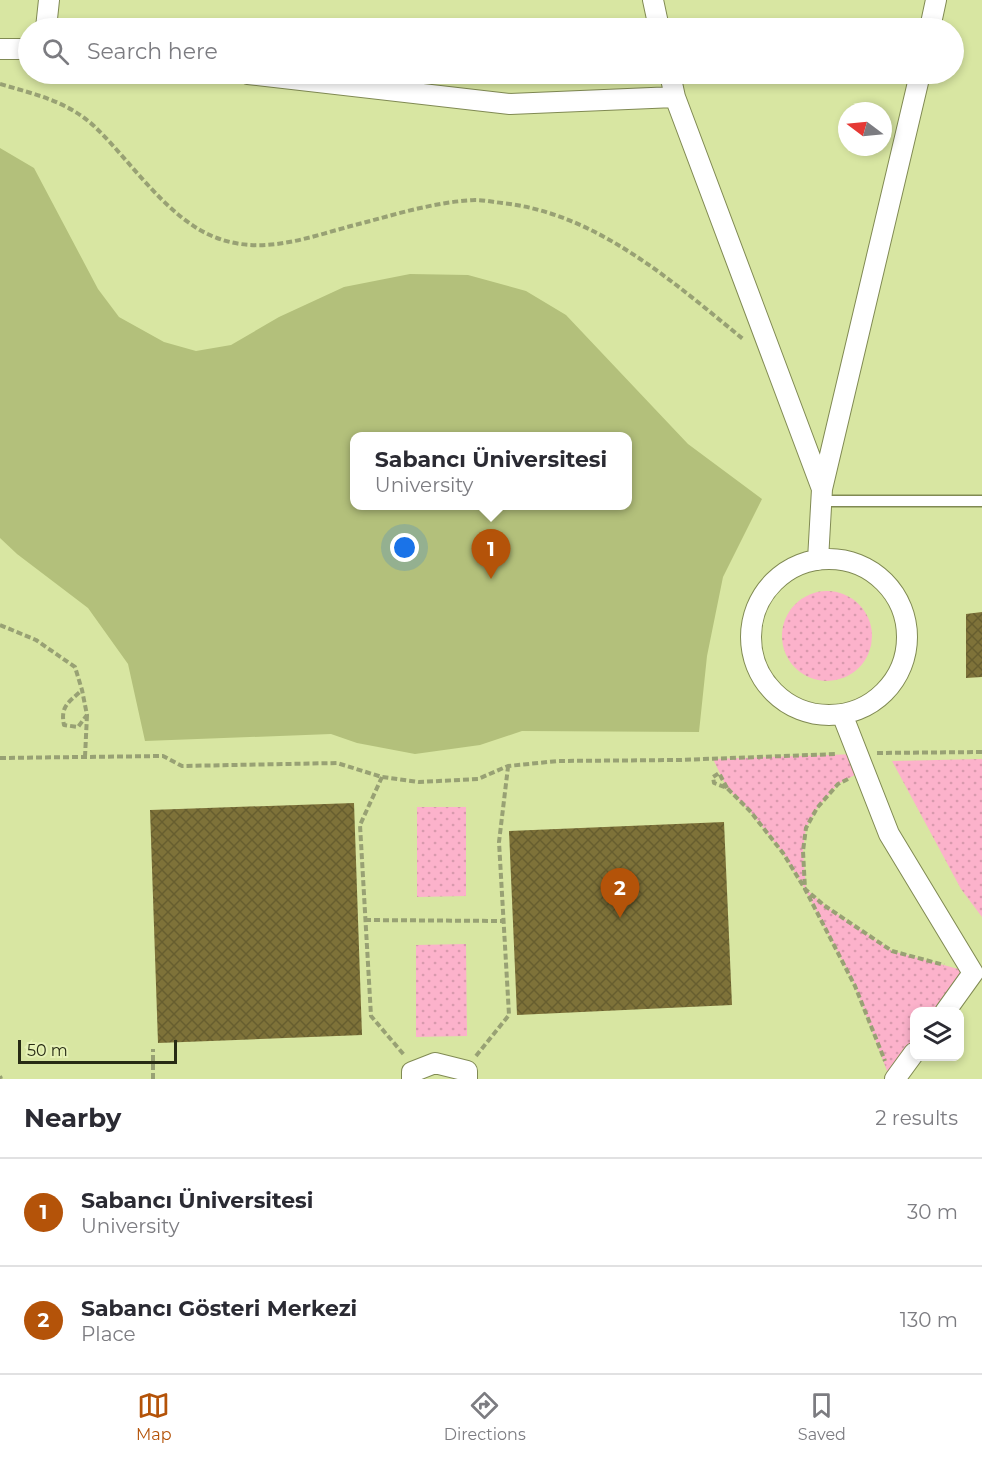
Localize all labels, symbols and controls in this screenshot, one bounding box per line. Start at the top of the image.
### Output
search box [18,18,964,84]
icon: search [39,35,72,68]
text: Search here [87,38,218,65]
north arrow [838,102,892,156]
popup [350,432,632,510]
text: Sabancı Üniversitesi [375,446,607,473]
text: University [375,473,473,497]
pin: 1 [472,530,510,579]
your location [390,533,419,562]
pin: 2 [600,868,640,918]
map controls [910,1007,964,1061]
button: layers [910,1007,964,1061]
scale bar [18,1037,177,1064]
text: 50 m [27,1041,68,1060]
text: Nearby [24,1102,121,1134]
text: 2 results [875,1106,958,1130]
text: Sabancı Üniversitesi [81,1187,313,1214]
text: 1 [40,1200,47,1224]
text: 30 m [907,1200,958,1224]
text: University [81,1214,180,1238]
text: Sabancı Gösteri Merkezi [81,1295,357,1322]
text: 2 [38,1308,49,1332]
text: 130 m [900,1308,958,1332]
text: Place [81,1322,136,1346]
tab: Map [136,1389,172,1444]
tab: Directions [444,1389,526,1444]
tab: Saved [798,1389,846,1444]

